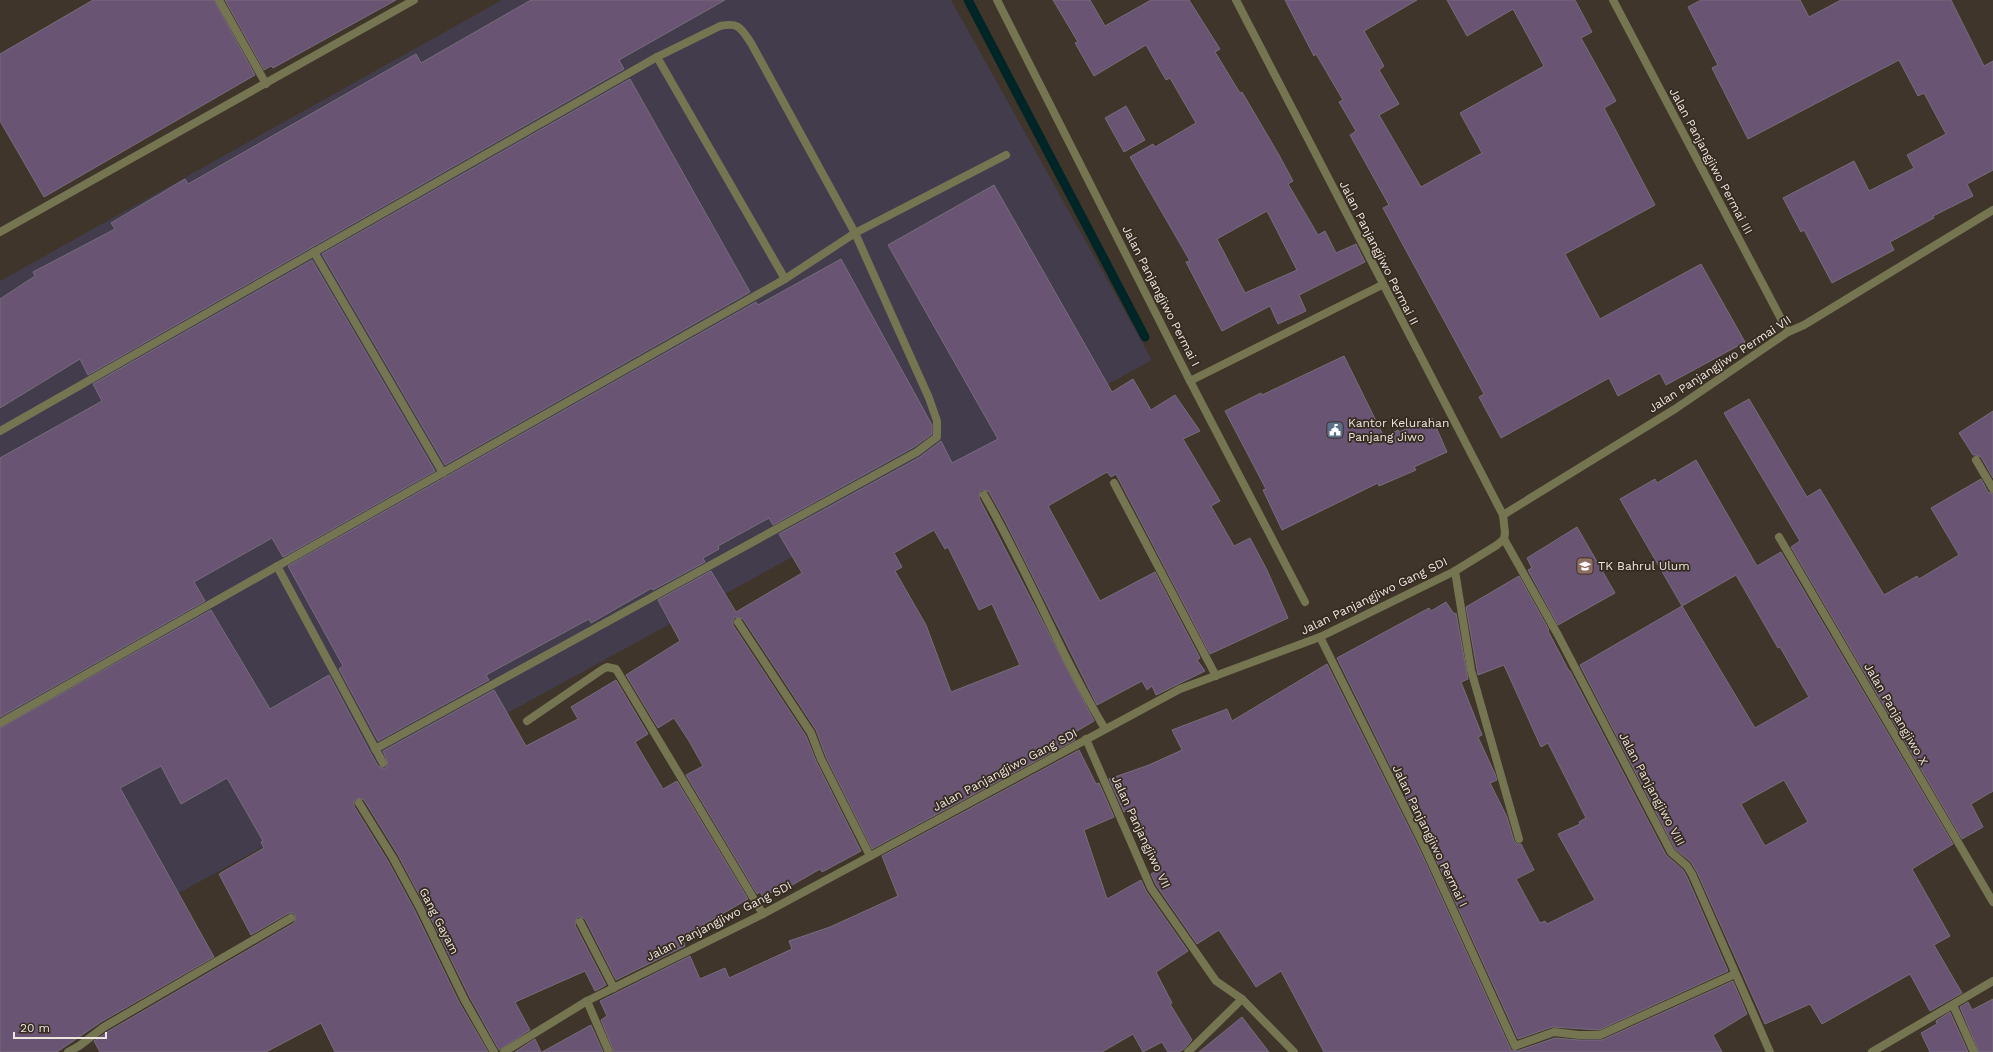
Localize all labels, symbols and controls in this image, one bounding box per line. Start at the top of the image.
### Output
street label: Jalan Panjangjiwo Permai III [1666,86,1756,236]
street label: Jalan Panjangjiwo Permai II [1336,179,1422,327]
street label: Jalan Panjangjiwo Permai I [1119,223,1203,369]
street label: Jalan Panjangjiwo Permai VII [1646,313,1794,415]
place label: Kantor Kelurahan Panjang Jiwo [1348,416,1449,444]
public building icon: Kantor Kelurahan Panjang Jiwo [1325,420,1345,440]
street label: Jalan Panjangjiwo Gang SDI [1298,554,1450,638]
school or university icon: TK Bahrul Ulum [1575,556,1595,576]
place label: TK Bahrul Ulum [1598,559,1690,573]
street label: Jalan Panjangjiwo X [1861,661,1931,767]
street label: Jalan Panjangjiwo Gang SDI [930,726,1080,814]
street label: Jalan Panjangjiwo VIII [1616,730,1688,848]
street label: Jalan Panjangjiwo Permai I [1389,763,1471,909]
street label: Jalan Panjangjiwo VII [1109,773,1173,891]
street label: Jalan Panjangjiwo Gang SDI [644,878,794,964]
street label: Gang Gayam [416,885,462,957]
scale bar [14,1014,106,1040]
text: 20 m [20,1021,50,1035]

